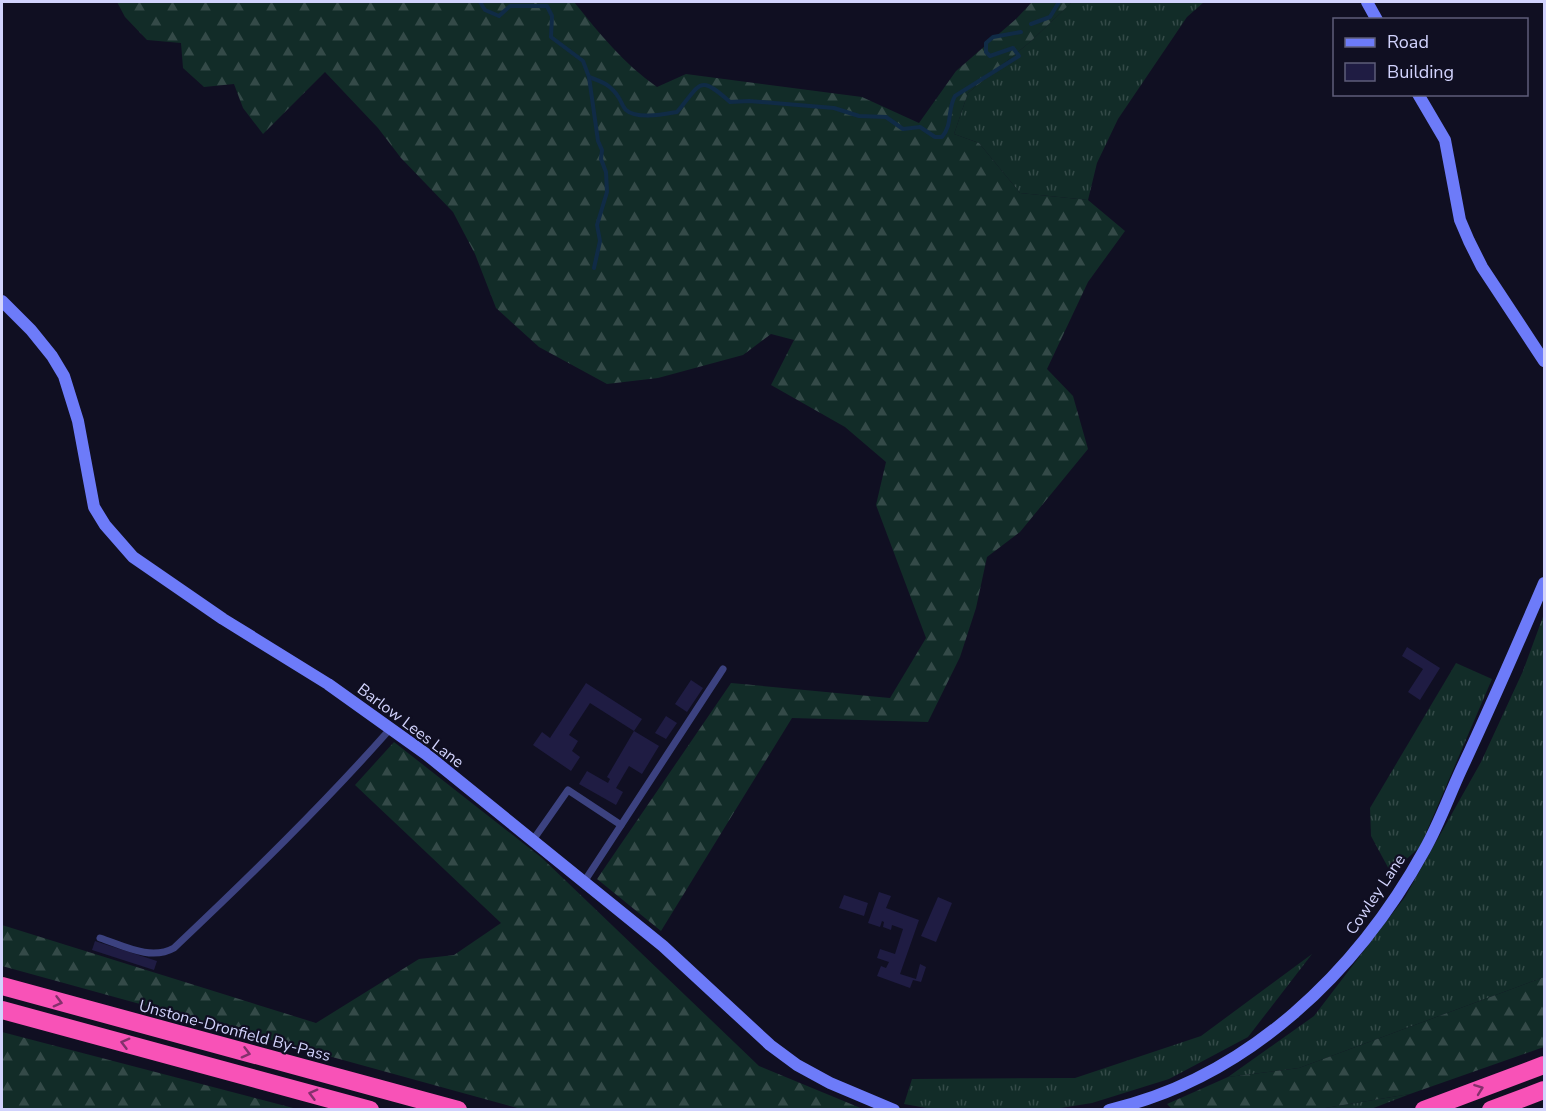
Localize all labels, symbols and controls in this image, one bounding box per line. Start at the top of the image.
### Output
legend [1333,18,1528,96]
text: Road [1387,30,1429,54]
text: Building [1387,60,1454,84]
street label: Barlow Lees Lane [353,678,468,773]
street label: Cowley Lane [1341,850,1411,939]
one-way arrow [53,994,63,1007]
street label: Unstone-Dronfield By-Pass [137,995,333,1067]
one-way arrow [120,1038,130,1051]
one-way arrow [240,1046,251,1058]
one-way arrow [1473,1084,1484,1096]
one-way arrow [309,1089,319,1102]

